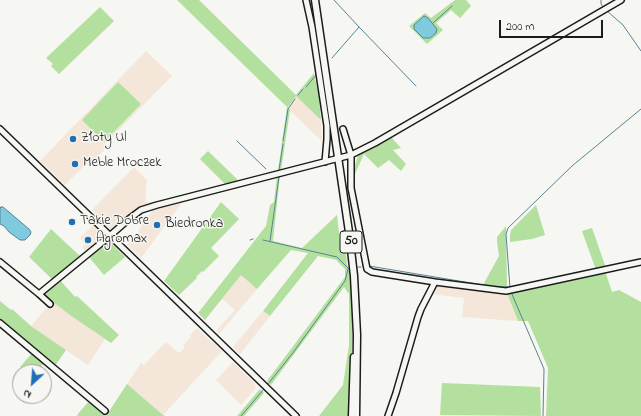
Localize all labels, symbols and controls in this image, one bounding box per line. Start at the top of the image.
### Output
scale bar [501,12,605,38]
text: 200 m [506,18,535,36]
place label: Złoty Ul [81,131,127,147]
marker: Złoty Ul [68,134,78,144]
place label: Meble Mroczek [83,156,161,172]
marker: Meble Mroczek [70,159,80,169]
place label: Takie Dobre [80,214,149,230]
marker: Takie Dobre [67,217,77,227]
place label: Biedronka [165,217,223,233]
marker: Biedronka [152,220,162,230]
road number: 50 [340,231,362,253]
place label: Agromax [96,232,147,248]
marker: Agromax [83,235,93,245]
north arrow [12,364,52,404]
text: N [20,385,34,403]

